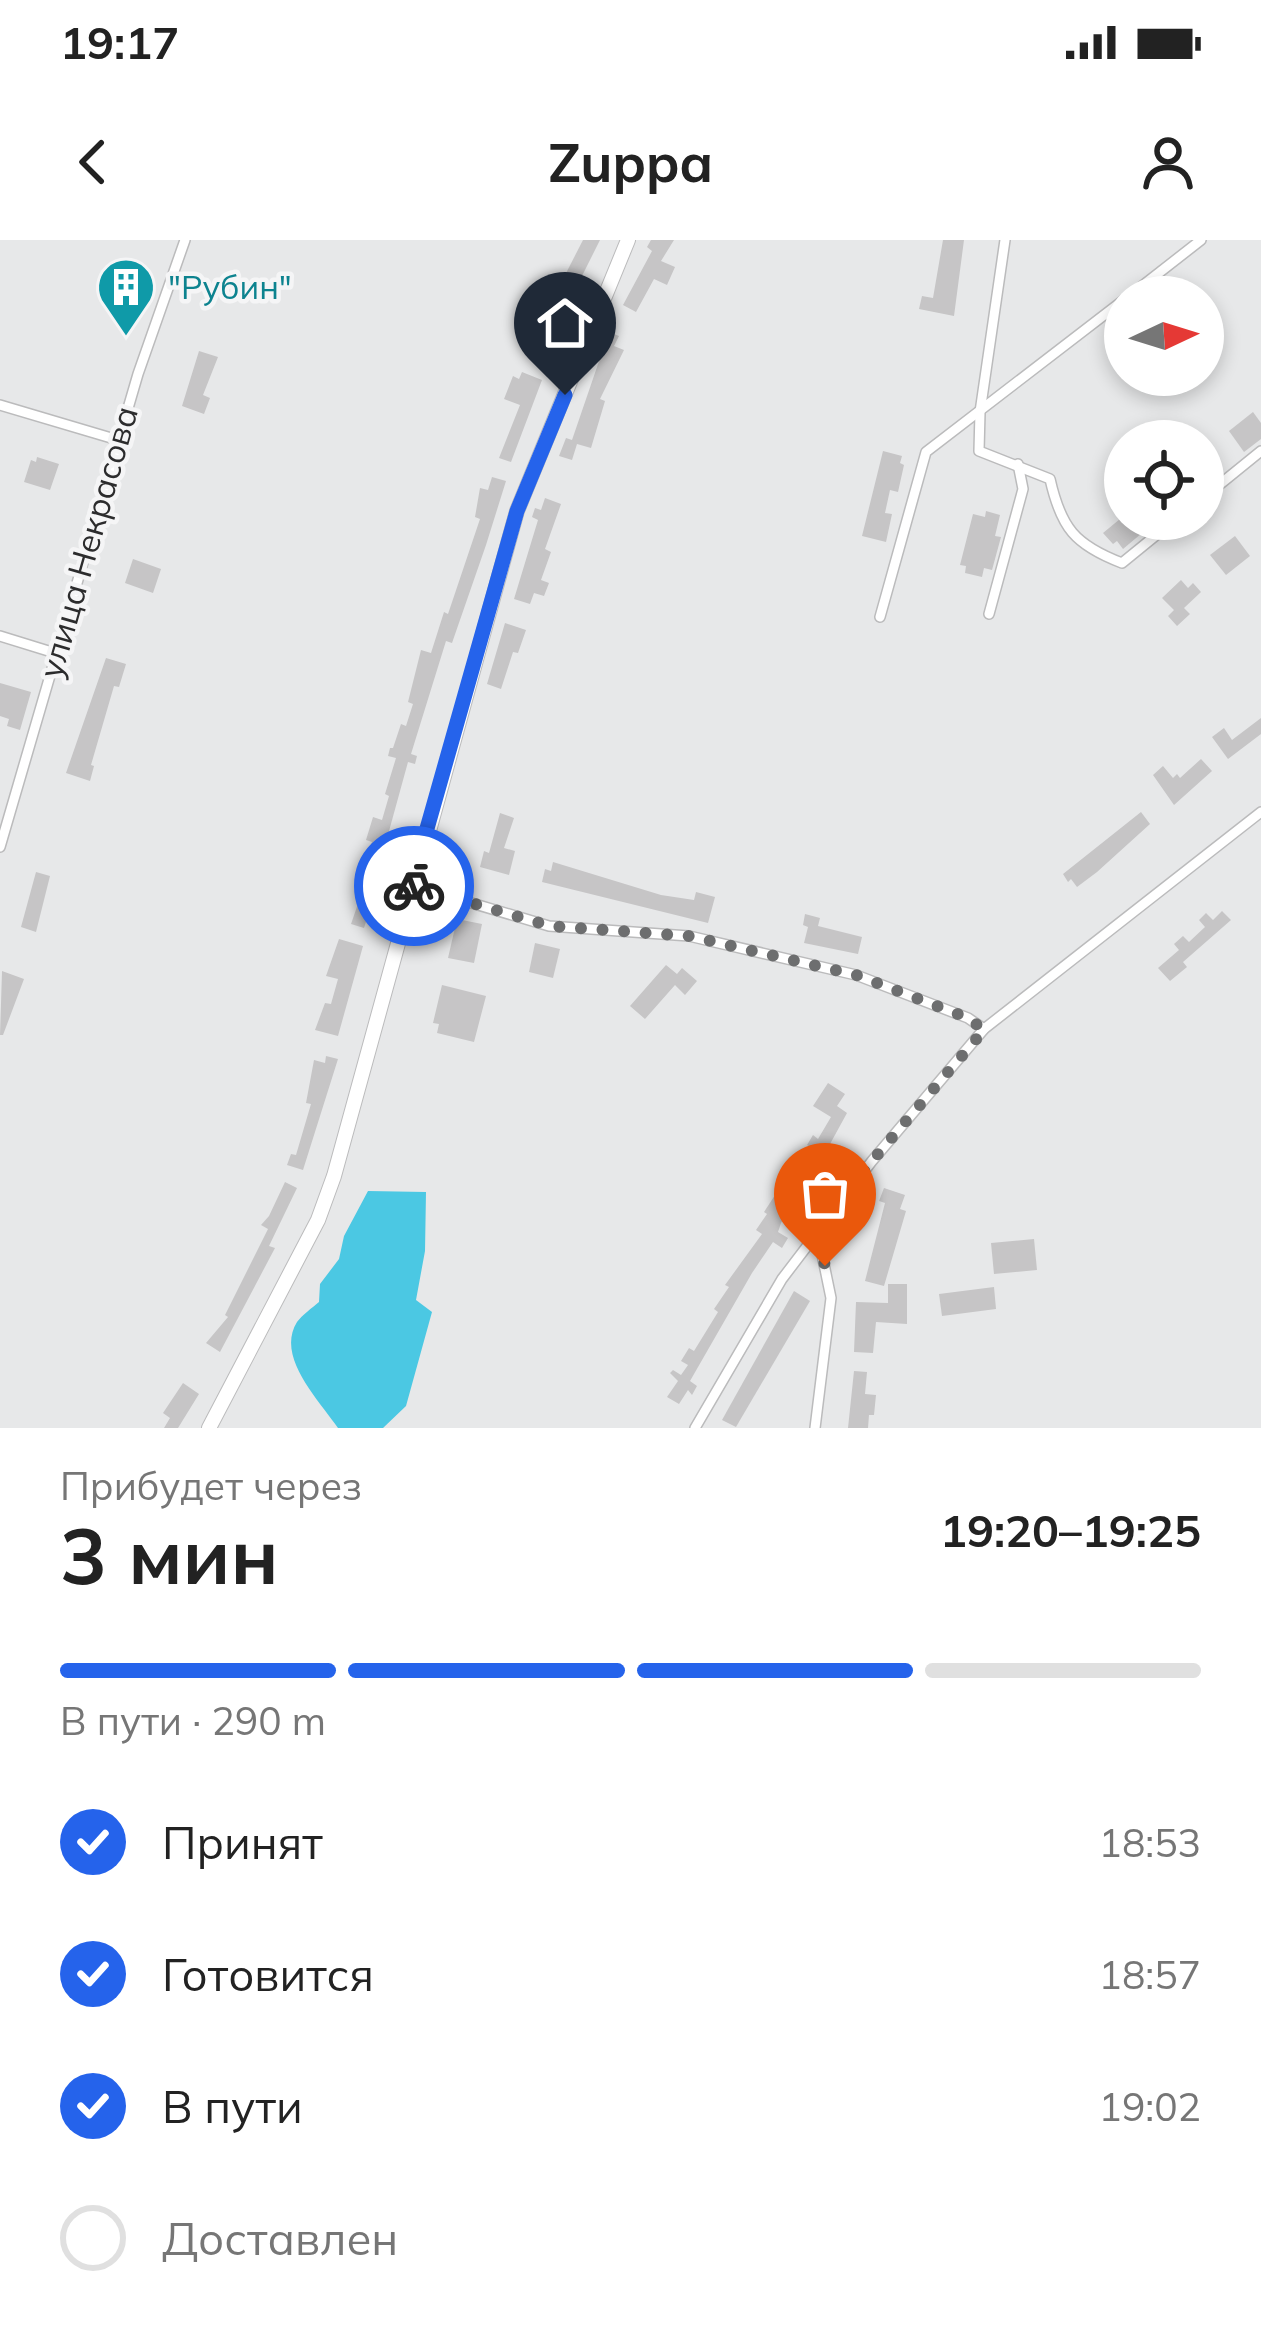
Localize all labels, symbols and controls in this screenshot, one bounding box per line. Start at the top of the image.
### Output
text: 19:17 [60,14,179,70]
text: Zuppa [548,128,713,196]
icon: back [60,129,126,195]
icon: person [1135,129,1201,195]
building icon: "Рубин" [95,256,157,338]
place label: "Рубин" [168,266,292,307]
pin [514,272,616,395]
north arrow [1104,276,1224,396]
map controls [1104,276,1224,540]
icon: home [532,290,598,356]
street label: улица Некрасова [29,401,146,682]
button: locate [1104,420,1224,540]
courier [354,826,474,946]
icon: bike [381,853,447,919]
pin [774,1143,876,1266]
icon: bag [792,1161,858,1227]
text: Прибудет через [60,1461,362,1510]
text: 19:20–19:25 [940,1502,1201,1558]
text: 3 мин [60,1506,279,1604]
text: В пути · 290 m [60,1696,326,1745]
icon: check [60,1809,126,1875]
text: Принят [162,1814,323,1870]
text: 18:53 [1099,1818,1201,1867]
icon: check [60,1941,126,2007]
text: Готовится [162,1946,374,2002]
text: 18:57 [1099,1950,1201,1999]
icon: check [60,2073,126,2139]
text: В пути [162,2078,303,2134]
text: 19:02 [1099,2082,1201,2131]
text: Доставлен [162,2210,398,2266]

